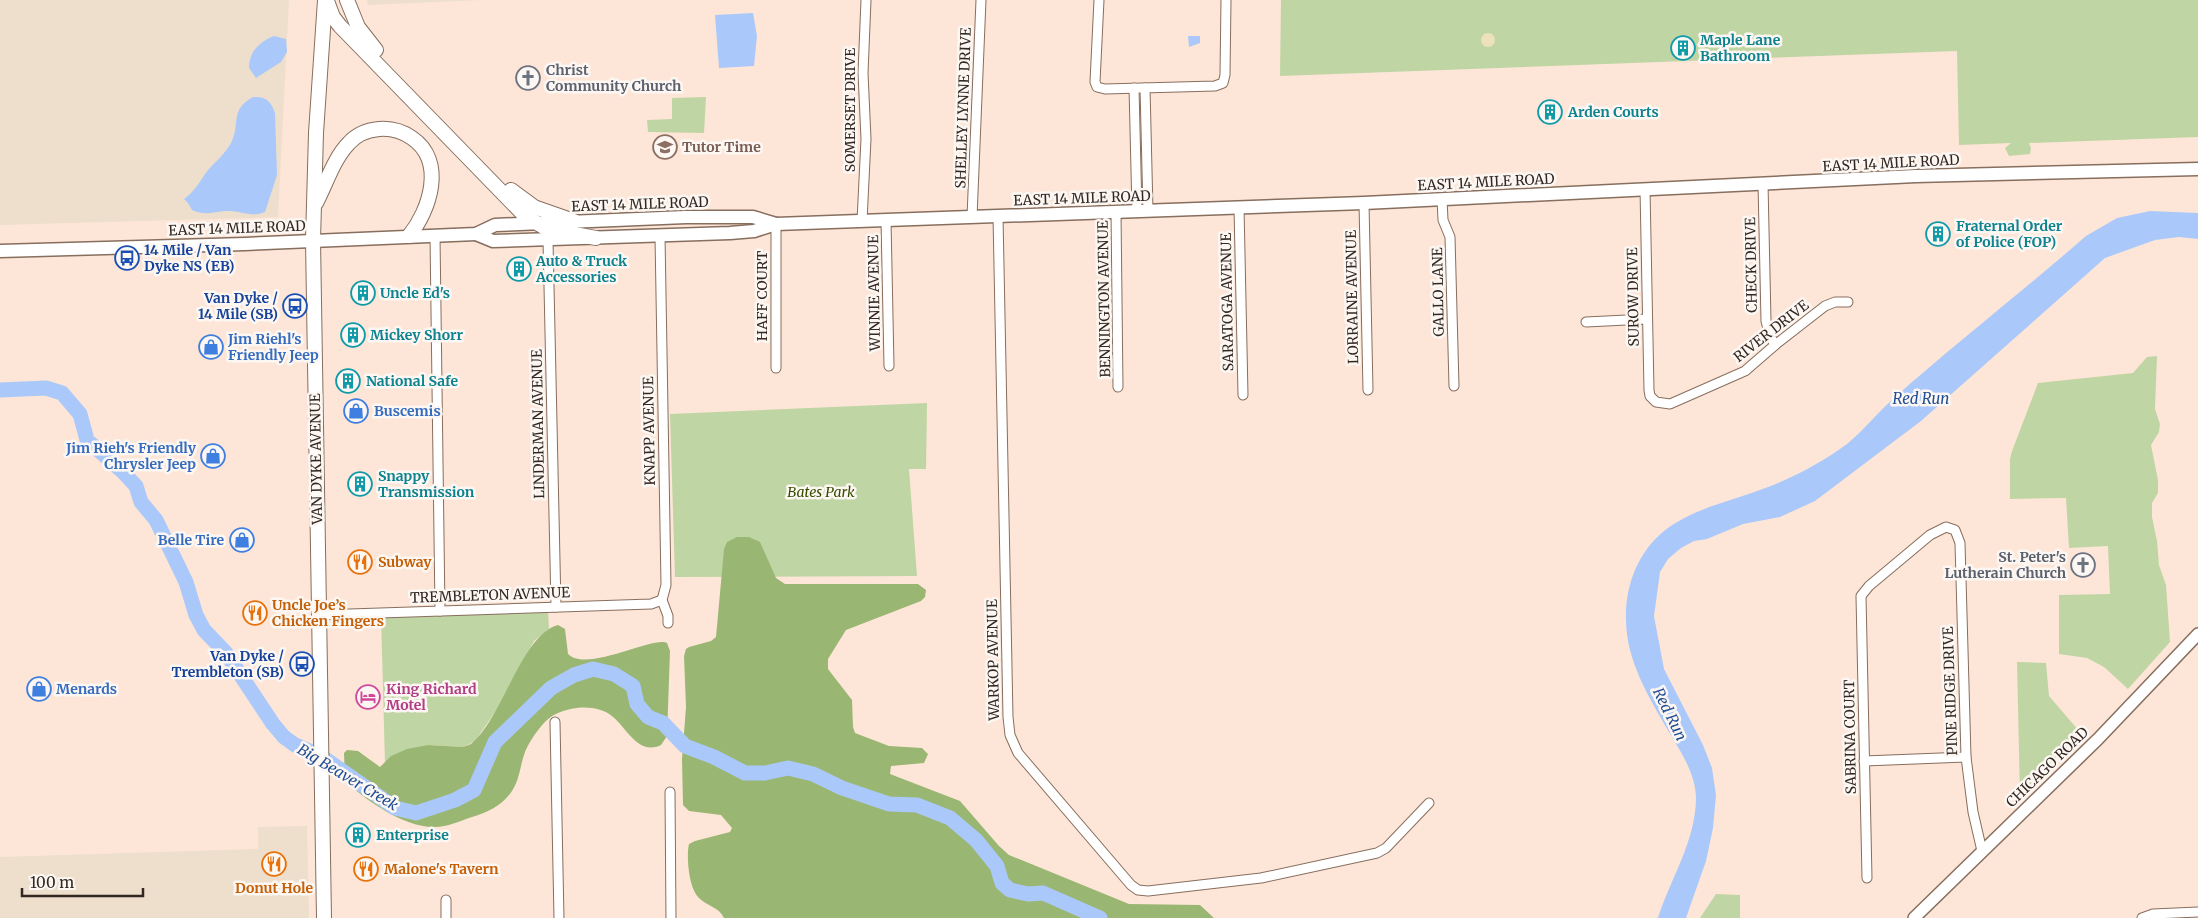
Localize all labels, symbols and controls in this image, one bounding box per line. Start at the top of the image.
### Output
street label: SHELLEY LYNNE DRIVE [951,27,975,189]
place label: Maple Lane Bathroom [1700,31,1781,65]
building icon: Maple Lane Bathroom [1670,35,1696,61]
street label: SOMERSET DRIVE [841,48,859,172]
place label: Christ Community Church [546,61,682,95]
church icon: Christ Community Church [515,65,541,91]
building icon: Arden Courts [1537,99,1563,125]
place label: Arden Courts [1567,103,1659,121]
school or university icon: Tutor Time [652,134,678,160]
place label: Tutor Time [682,138,761,156]
street label: EAST 14 MILE ROAD [1822,150,1961,176]
street label: EAST 14 MILE ROAD [1417,169,1556,195]
street label: EAST 14 MILE ROAD [1013,187,1151,209]
street label: EAST 14 MILE ROAD [571,193,709,215]
street label: EAST 14 MILE ROAD [168,217,306,239]
street label: CHECK DRIVE [1741,217,1761,313]
place label: Fraternal Order of Police (FOP) [1956,217,2063,251]
street label: BENNINGTON AVENUE [1094,220,1114,378]
building icon: Fraternal Order of Police (FOP) [1925,221,1951,247]
street label: LORRAINE AVENUE [1342,230,1362,364]
street label: SARATOGA AVENUE [1217,232,1237,371]
street label: WINNIE AVENUE [864,235,884,352]
place label: 14 Mile / Van Dyke NS (EB) [144,241,235,275]
bus stop icon: 14 Mile / Van Dyke NS (EB) [114,245,140,271]
street label: GALLO LANE [1428,247,1448,337]
street label: SUROW DRIVE [1623,247,1643,347]
street label: HAFF COURT [753,251,771,341]
place label: Auto & Truck Accessories [535,252,628,286]
building icon: Auto & Truck Accessories [506,256,532,282]
building icon: Uncle Ed's [350,280,376,306]
place label: Uncle Ed's [380,284,450,302]
place label: Van Dyke / 14 Mile (SB) [198,289,278,323]
bus stop icon: Van Dyke / 14 Mile (SB) [282,293,308,319]
street label: RIVER DRIVE [1730,296,1812,366]
building icon: Mickey Shorr [340,322,366,348]
place label: Mickey Shorr [370,326,464,344]
place label: Jim Riehl's Friendly Jeep [227,330,319,364]
shop icon: Jim Riehl's Friendly Jeep [198,334,224,360]
street label: LINDERMAN AVENUE [528,349,548,499]
building icon: National Safe [335,368,361,394]
place label: National Safe [366,372,458,390]
street label: KNAPP AVENUE [639,376,659,486]
water label: Red Run [1893,389,1949,408]
street label: VAN DYKE AVENUE [306,393,326,526]
shop icon: Buscemis [343,398,369,424]
place label: Buscemis [374,402,441,420]
place label: Jim Rieh's Friendly Chrysler Jeep [65,439,197,473]
shop icon: Jim Rieh's Friendly Chrysler Jeep [200,443,226,469]
place label: Snappy Transmission [378,467,475,501]
building icon: Snappy Transmission [347,471,373,497]
park label: Bates Park [787,483,855,501]
shop icon: Belle Tire [229,527,255,553]
place label: Belle Tire [158,531,224,549]
place label: St. Peter's Lutherain Church [1944,548,2067,582]
restaurant icon: Subway [347,549,373,575]
church icon: St. Peter's Lutherain Church [2070,552,2096,578]
place label: Subway [378,553,432,571]
street label: TREMBLETON AVENUE [410,583,570,607]
place label: Uncle Joe’s Chicken Fingers [272,596,384,630]
street label: WARKOP AVENUE [983,599,1003,722]
restaurant icon: Uncle Joe’s Chicken Fingers [242,600,268,626]
street label: PINE RIDGE DRIVE [1939,626,1961,756]
place label: Van Dyke / Trembleton (SB) [172,647,284,681]
bus stop icon: Van Dyke / Trembleton (SB) [289,651,315,677]
shop icon: Menards [26,676,52,702]
street label: SABRINA COURT [1840,679,1860,795]
place label: Menards [56,680,117,698]
place label: King Richard Motel [386,680,477,714]
hotel icon: King Richard Motel [355,684,381,710]
water label: Red Run [1649,684,1691,744]
street label: CHICAGO ROAD [2002,723,2092,811]
water label: Big Beaver Creek [294,740,402,815]
building icon: Enterprise [345,822,371,848]
place label: Enterprise [376,826,449,844]
restaurant icon: Donut Hole [261,851,287,877]
restaurant icon: Malone's Tavern [353,856,379,882]
place label: Malone's Tavern [384,860,499,878]
scale bar [22,866,144,898]
text: 100 m [30,873,74,892]
place label: Donut Hole [235,879,313,897]

